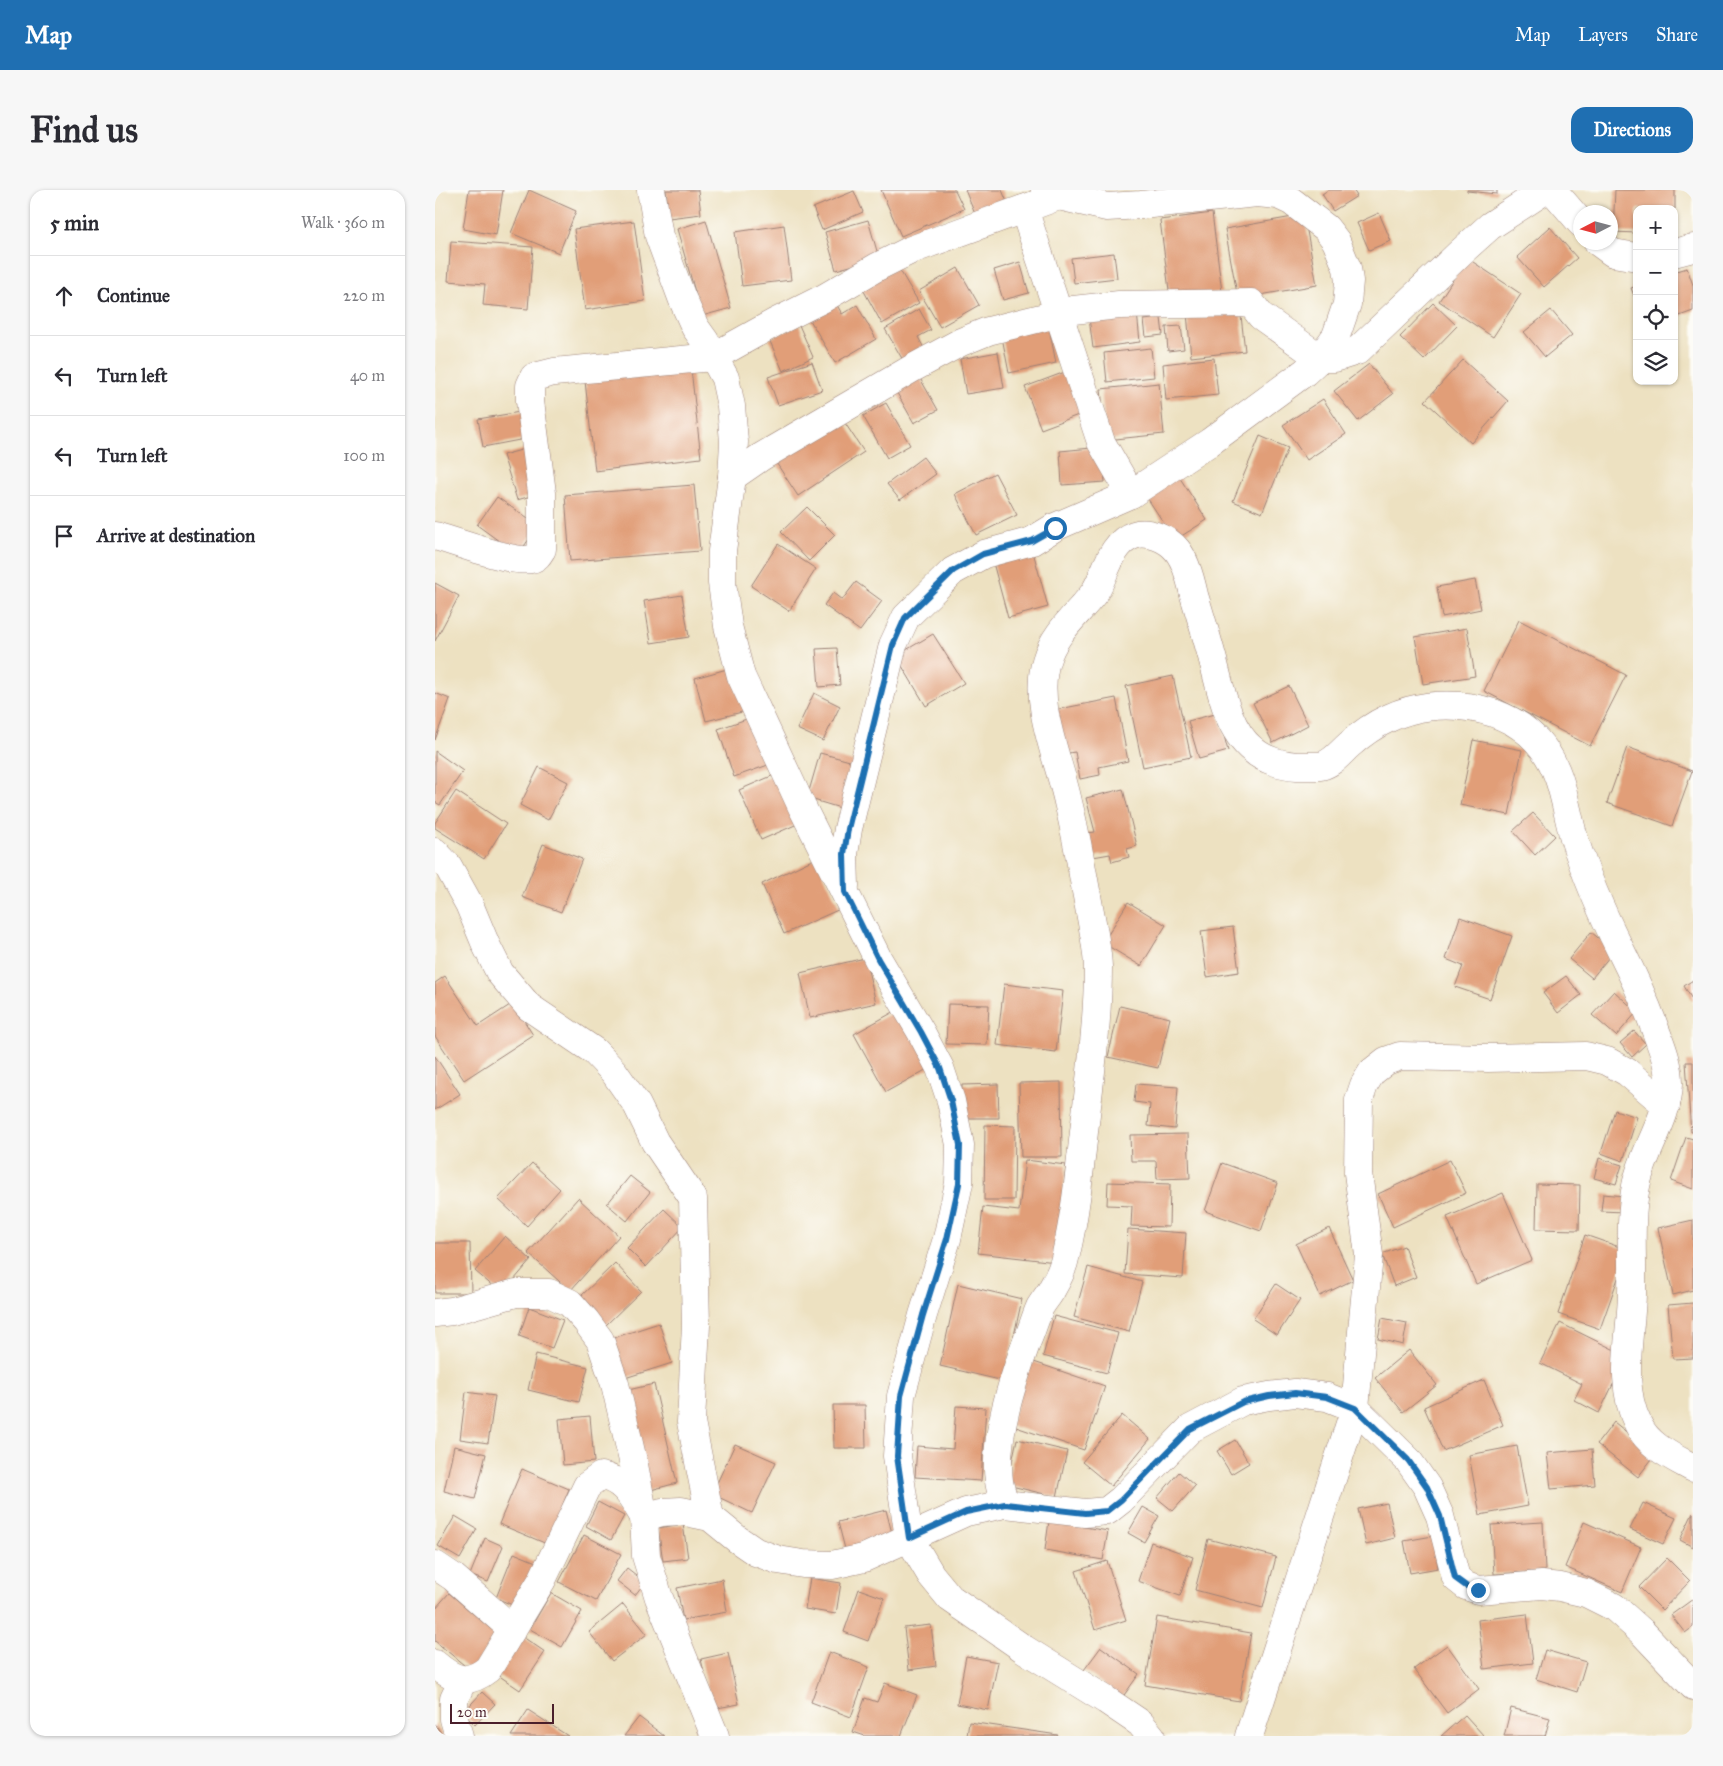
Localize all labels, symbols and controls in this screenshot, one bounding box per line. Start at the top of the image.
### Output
text: Map [25,20,72,50]
text: Map [1515,24,1550,46]
text: Layers [1578,24,1628,46]
text: Share [1656,24,1698,46]
button: Directions [1571,107,1693,153]
text: Find us [30,109,138,152]
north arrow [1573,205,1618,250]
map controls [1633,205,1678,385]
button: + [1633,205,1678,250]
text: 5 min [50,210,99,236]
text: Walk · 360 m [301,213,385,232]
button: − [1633,250,1678,295]
icon: ahead [50,282,78,310]
text: Continue [97,284,170,307]
text: 220 m [343,286,385,305]
button: locate [1633,295,1678,340]
button: layers [1633,340,1678,385]
icon: left [50,362,78,390]
text: Turn left [97,364,167,387]
text: 40 m [350,366,385,385]
icon: left [50,442,78,470]
text: Turn left [97,444,167,467]
text: 100 m [343,446,385,465]
route start [1044,517,1067,540]
icon: arrive [50,522,78,550]
text: Arrive at destination [97,524,255,547]
route end [1467,1579,1490,1602]
scale bar [450,1701,554,1724]
text: 20 m [457,1704,487,1721]

